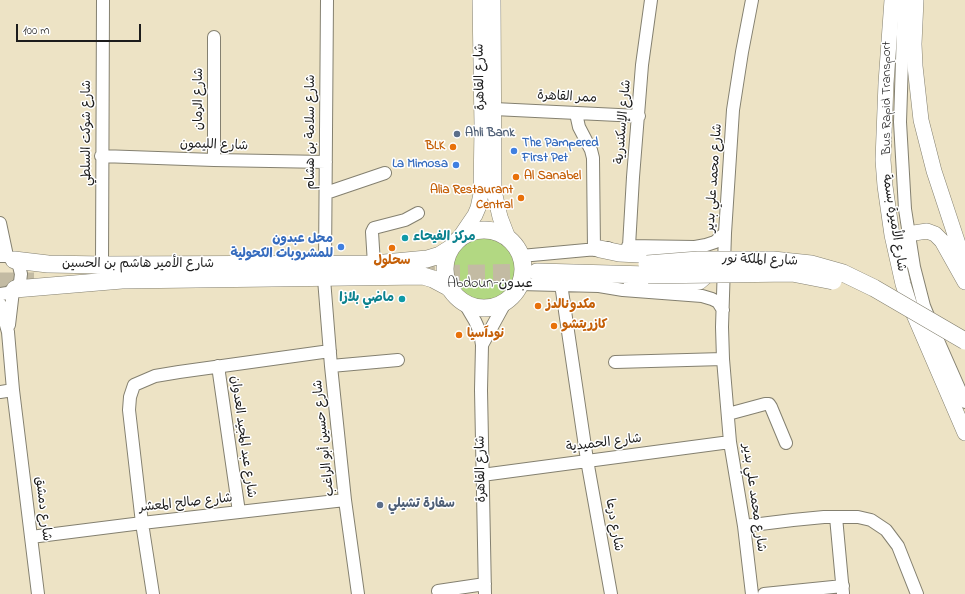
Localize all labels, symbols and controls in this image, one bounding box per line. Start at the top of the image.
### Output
scale bar [18,16,143,42]
text: 100 m [23,22,50,40]
street label: Bus Rapid Transport [880,41,896,155]
street label: شارع القاهرة [473,43,489,111]
street label: شارع الرمان [192,68,208,130]
street label: شارع سلامة بن هشام [304,75,320,189]
street label: شارع الإسكندرية [613,79,635,165]
street label: شارع شوكت السلطي [80,80,96,186]
street label: ممر القاهرة [537,89,597,107]
street label: شارع محمد علي بدير [703,123,727,233]
place label: Ahli Bank [465,126,515,142]
marker: Ahli Bank [452,129,462,139]
place label: The Pampered First Pet [522,136,599,167]
street label: شارع الليمون [180,137,248,155]
place label: BLK [425,139,445,155]
marker: BLK [448,142,458,152]
marker: The Pampered First Pet [509,146,519,156]
place label: La Mimosa [392,157,448,173]
marker: La Mimosa [451,160,461,170]
place label: Al Sanabel [524,169,581,185]
marker: Al Sanabel [511,172,521,182]
street label: شارع الأميرة بسمة [878,173,908,273]
place label: Alia Restaurant Central [430,183,513,214]
marker: Alia Restaurant Central [516,193,526,203]
place label: مركز الفيحاء [413,230,476,246]
place label: محل عبدون للمشروبات الكحولية [231,232,333,263]
marker: مركز الفيحاء [400,233,410,243]
marker: محل عبدون للمشروبات الكحولية [336,242,346,252]
marker: سحلول [387,243,397,253]
street label: شارع الملكة نور [722,252,798,270]
place label: سحلول [373,254,411,270]
street label: شارع الأمير هاشم بن الحسين [62,257,214,273]
district label: Abdoun-عبدون [447,277,533,293]
place label: ماضي بلازا [339,291,394,307]
marker: ماضي بلازا [397,294,407,304]
place label: مكدونالدز [546,298,596,314]
marker: مكدونالدز [533,301,543,311]
place label: كازريتشو [562,318,607,334]
marker: كازريتشو [549,321,559,331]
place label: نودآسيا [467,327,504,343]
marker: نودآسيا [454,330,464,340]
street label: شارع عبد المجيد العدوان [226,375,258,499]
street label: شارع حسين أبو الراغب [311,379,339,497]
street label: شارع الحميدية [565,432,643,456]
street label: شارع القاهرة [474,435,490,503]
street label: شارع محمد علي بدير [738,443,768,553]
street label: شارع دمشق [30,476,54,542]
street label: شارع صالح المعشر [139,491,233,517]
place label: سفارة تشيلي [388,497,455,513]
street label: شارع درعا [601,497,625,553]
marker: سفارة تشيلي [375,500,385,510]

